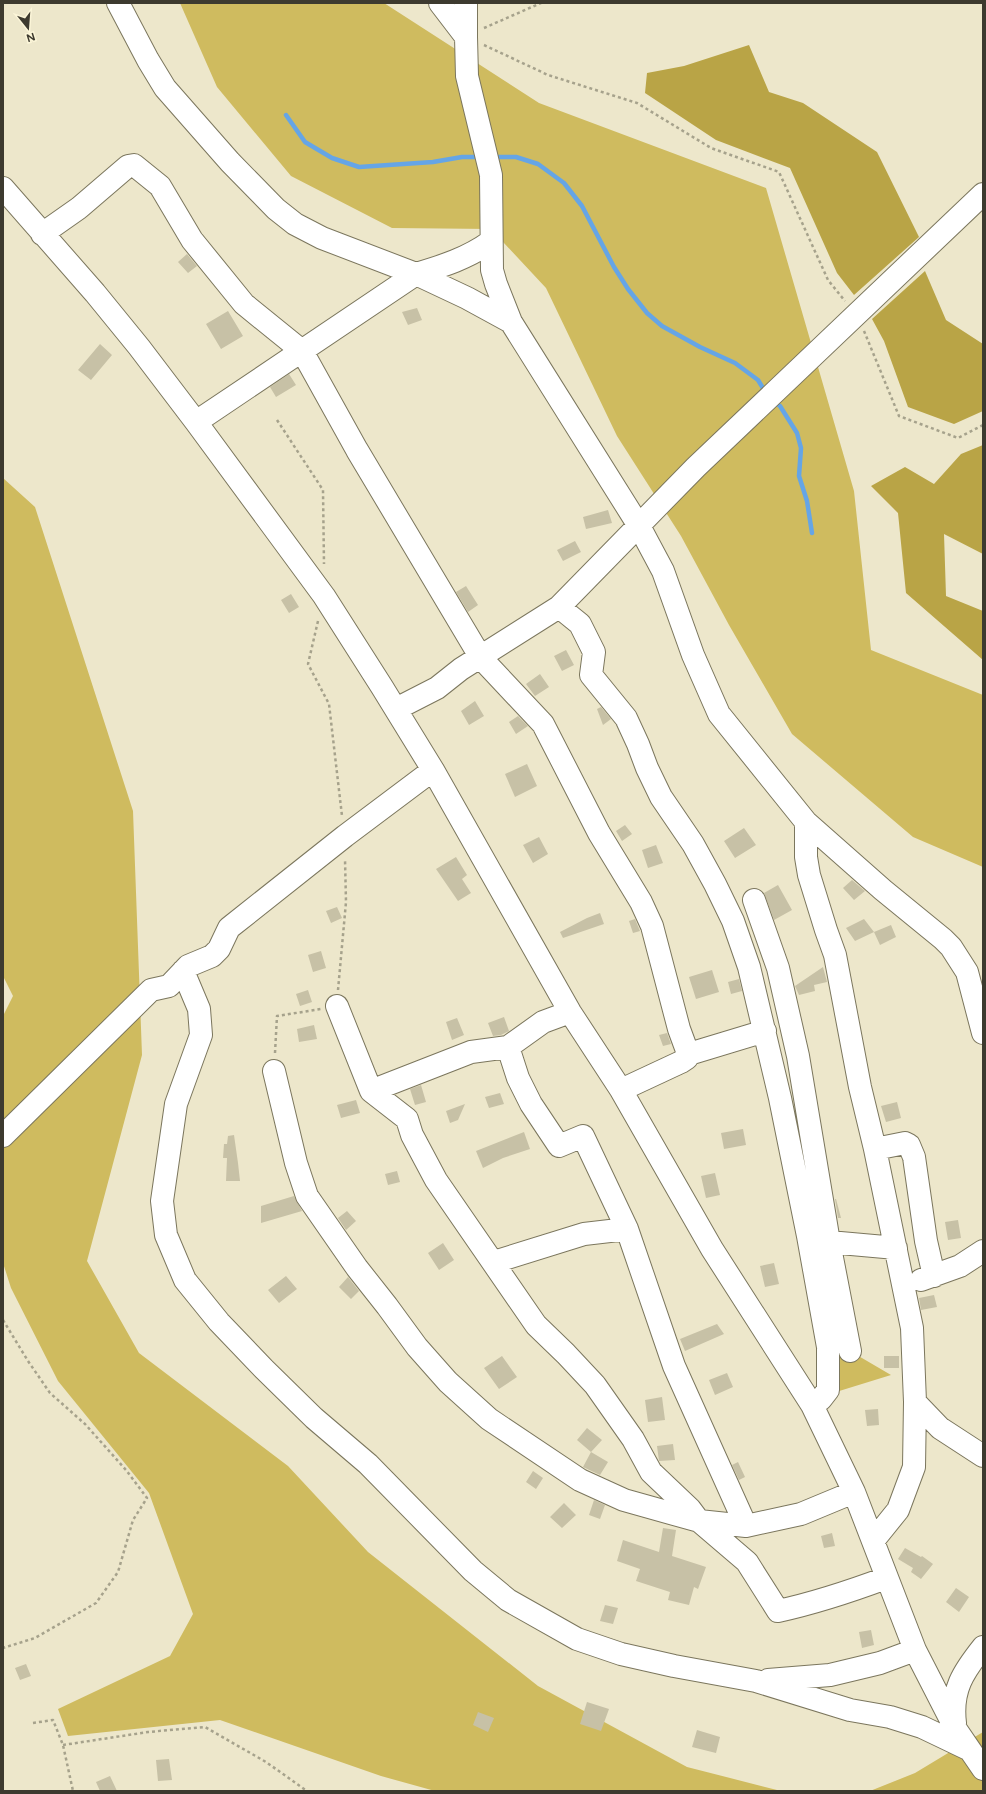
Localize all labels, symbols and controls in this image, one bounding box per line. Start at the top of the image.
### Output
north arrow [8,8,48,48]
text: N [25,30,37,45]

